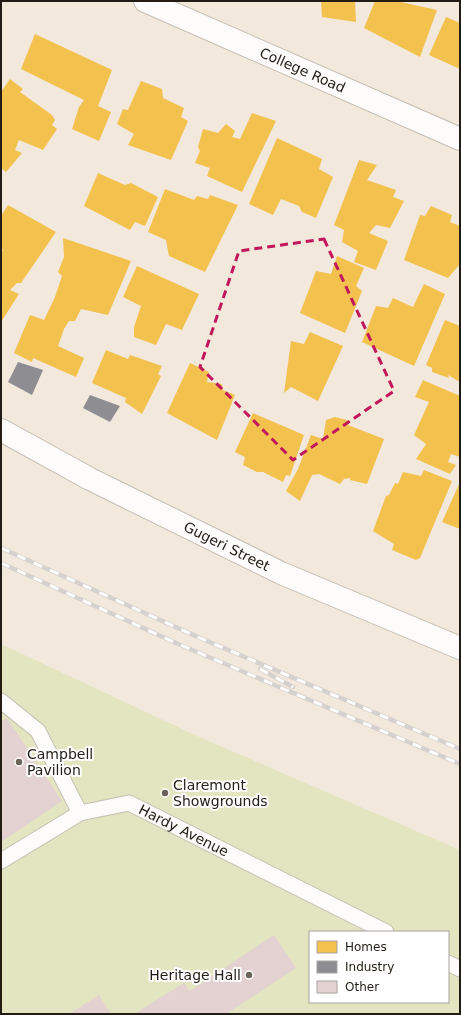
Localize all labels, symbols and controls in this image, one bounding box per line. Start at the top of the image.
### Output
street label: College Road [257,44,348,96]
street label: Gugeri Street [181,518,273,574]
place label: Campbell Pavilion [27,746,93,778]
marker: Campbell Pavilion [14,757,24,767]
place label: Claremont Showgrounds [173,777,268,809]
marker: Claremont Showgrounds [160,788,170,798]
street label: Hardy Avenue [136,801,231,860]
legend [309,931,449,1003]
text: Homes [345,940,387,954]
text: Industry [345,960,394,974]
place label: Heritage Hall [149,967,241,983]
marker: Heritage Hall [244,970,254,980]
text: Other [345,980,379,994]

